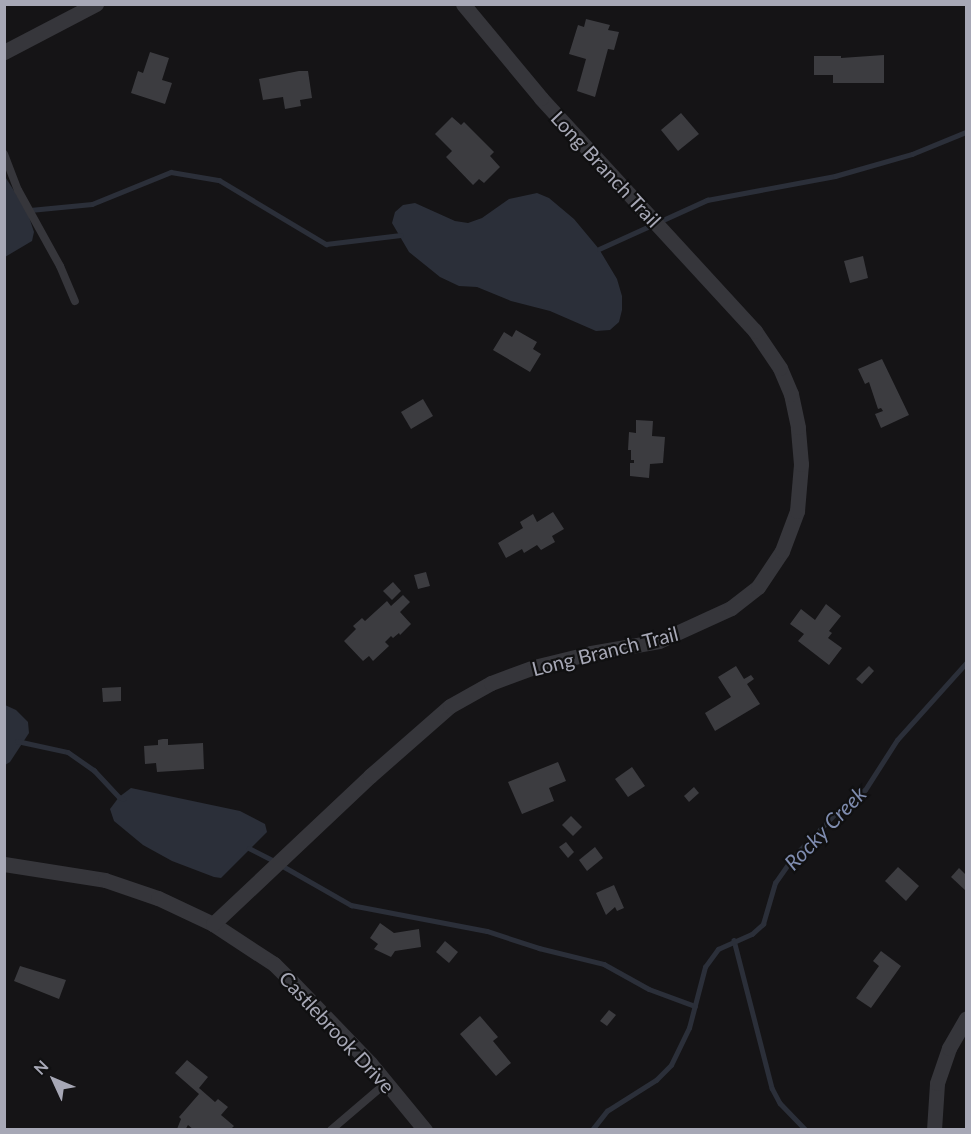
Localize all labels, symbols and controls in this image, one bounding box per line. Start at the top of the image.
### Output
street label: Long Branch Trail [546,106,666,232]
street label: Long Branch Trail [529,621,681,681]
water label: Rocky Creek [779,781,871,875]
street label: Castlebrook Drive [274,966,400,1098]
north arrow [24,1050,84,1110]
text: N [30,1056,52,1078]

